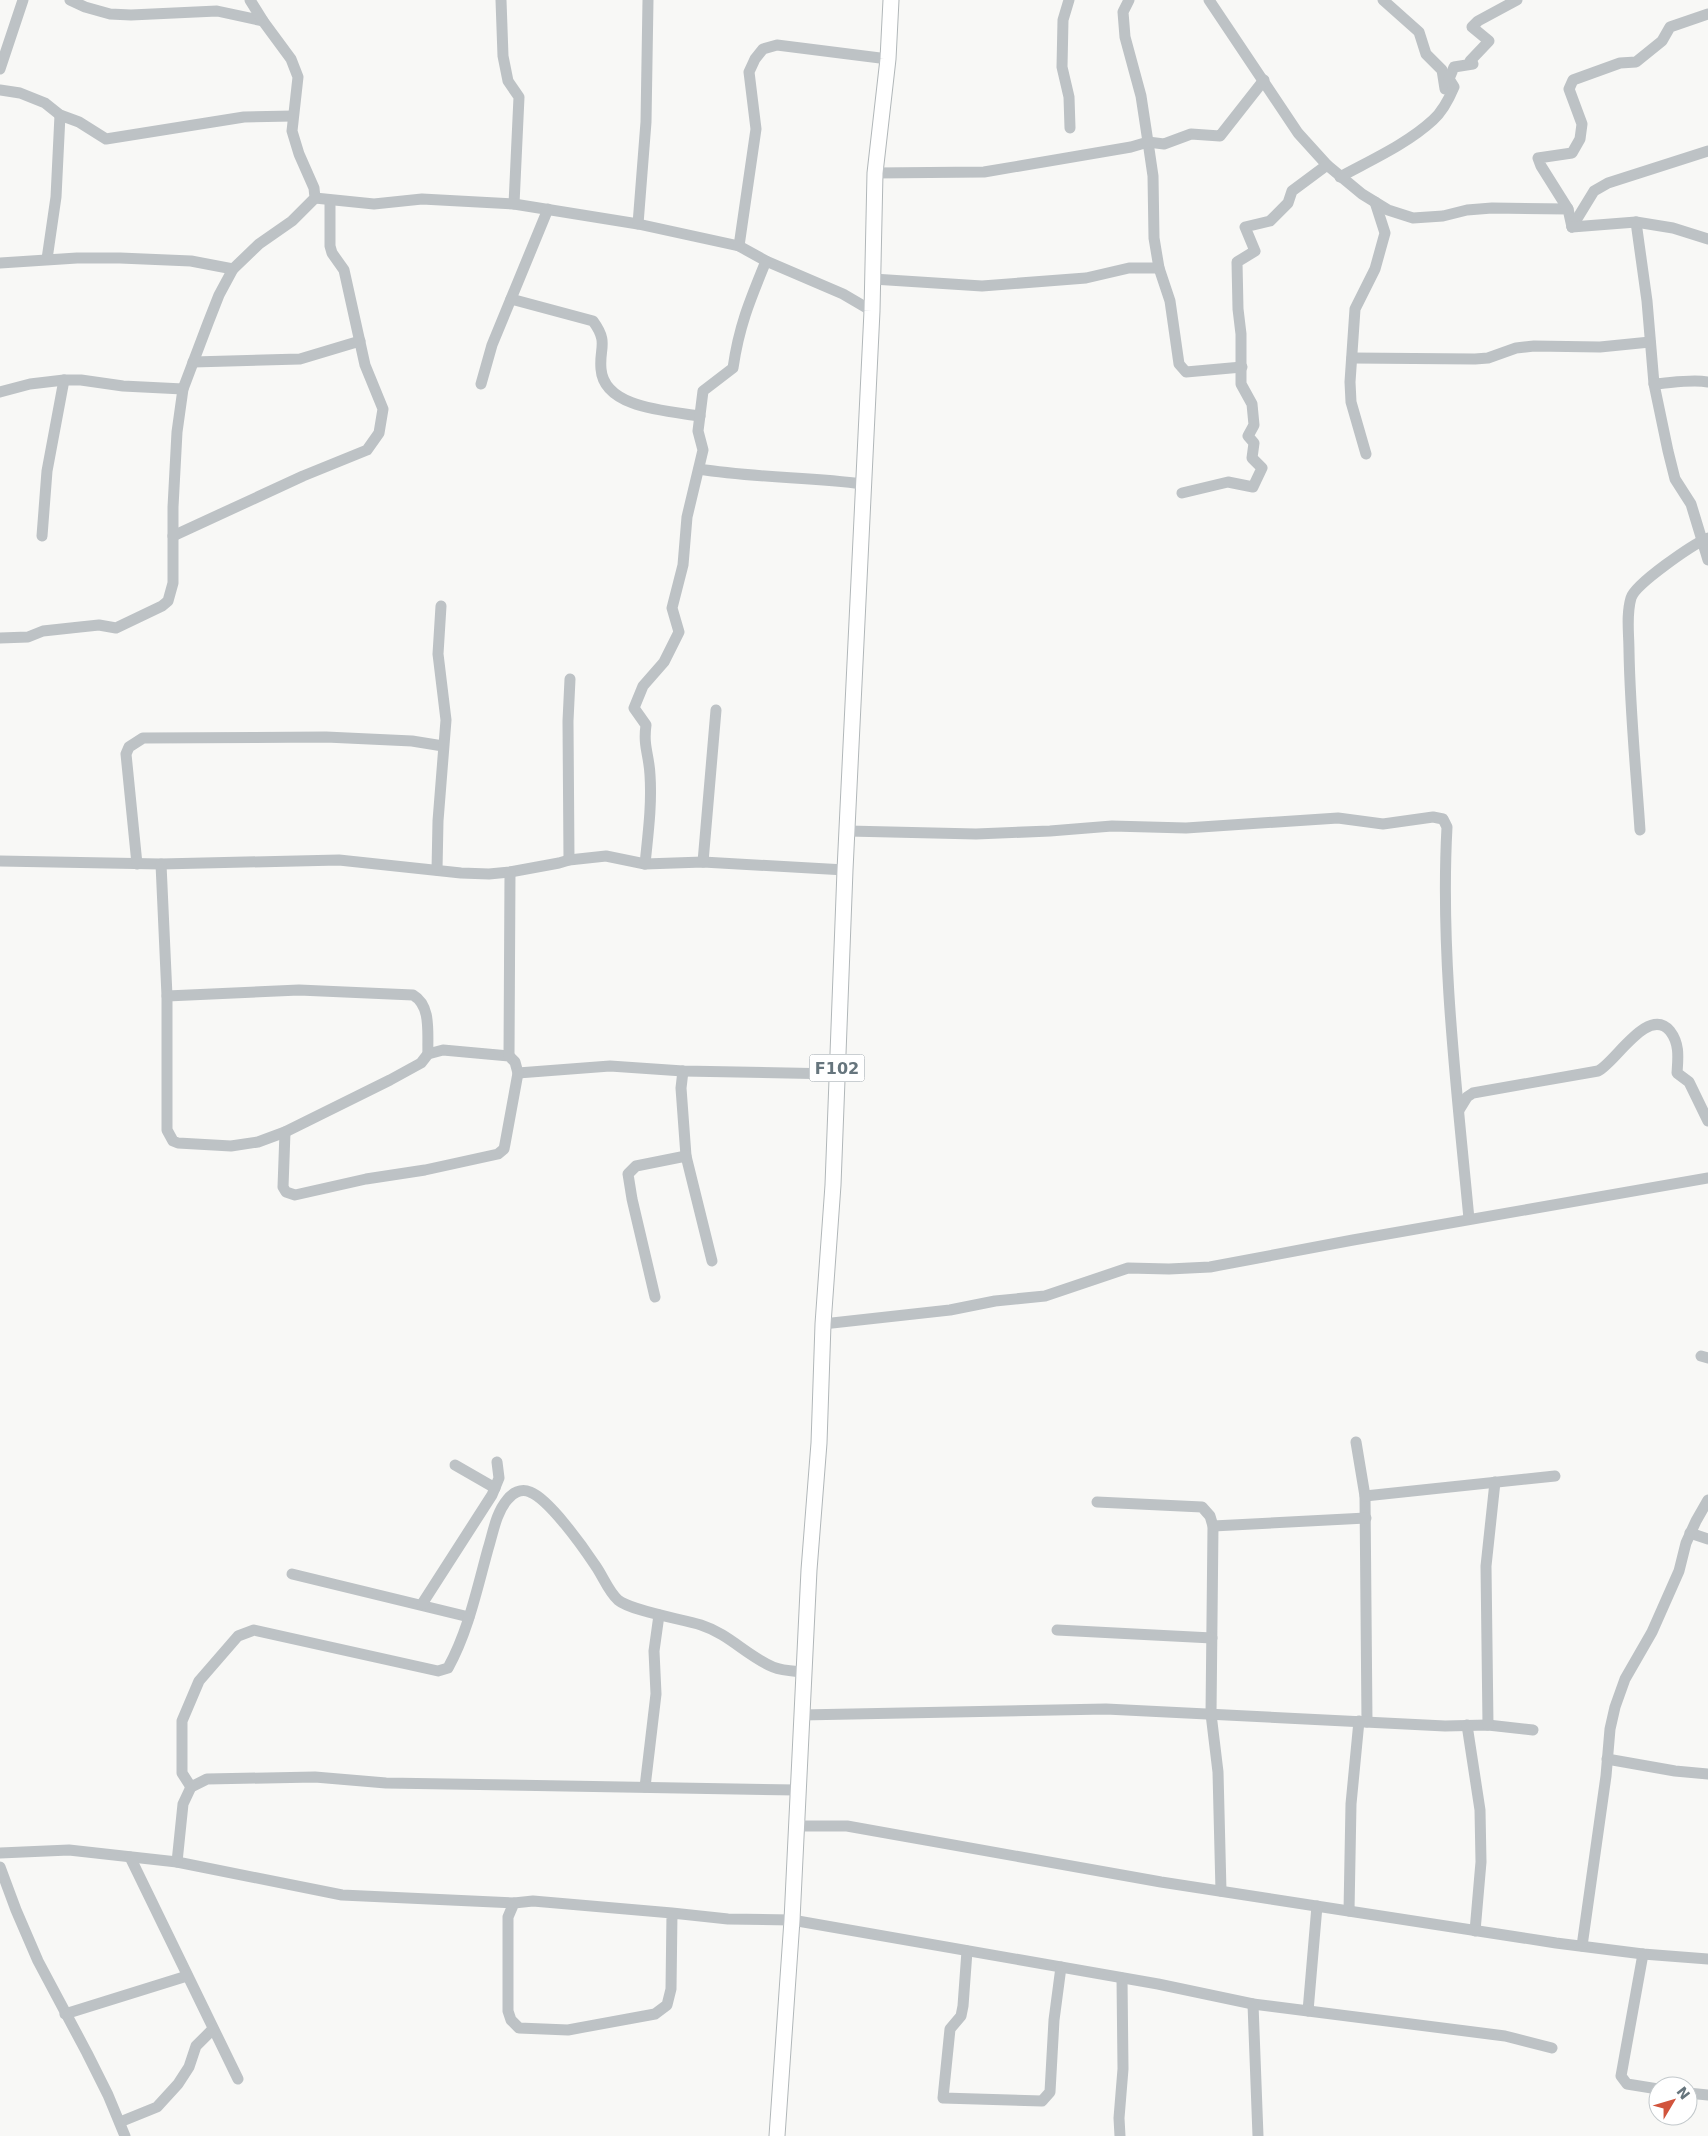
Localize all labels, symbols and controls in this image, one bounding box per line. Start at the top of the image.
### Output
road number: F102 [810,1054,864,1082]
north arrow [1648,2076,1698,2126]
text: N [1673,2083,1693,2103]

